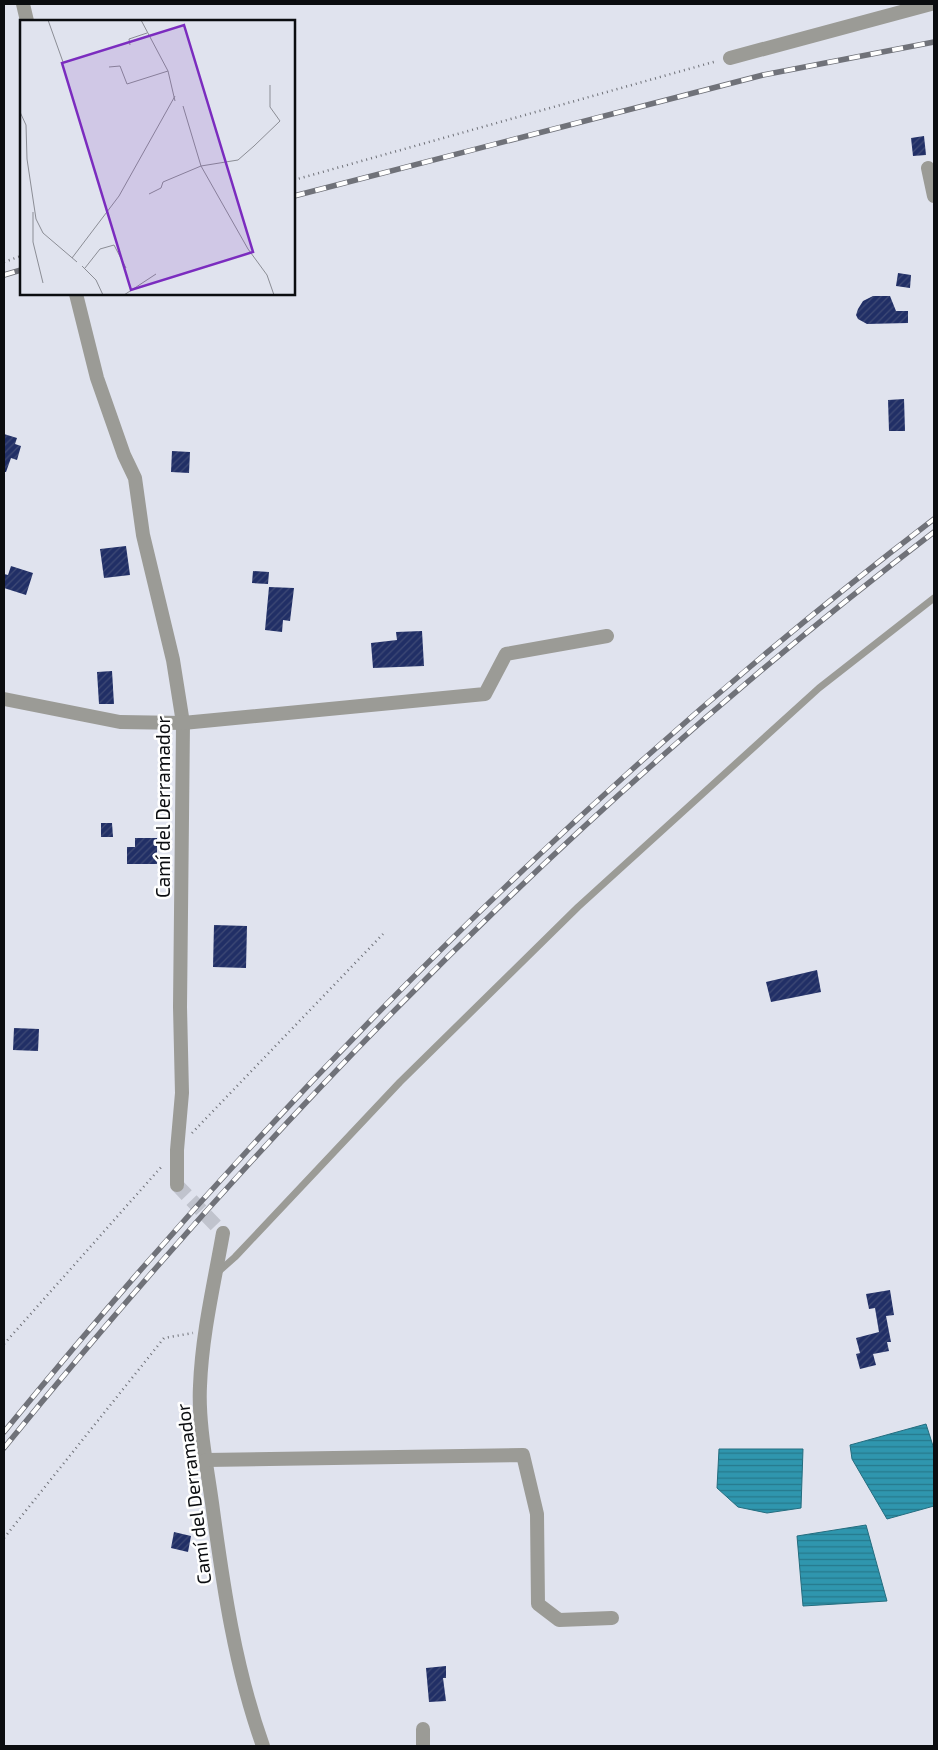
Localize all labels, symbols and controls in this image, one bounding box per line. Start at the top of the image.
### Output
inset map [20,20,295,295]
street label: Camí del Derramador [151,716,174,898]
street label: Camí del Derramador [170,1402,216,1586]

